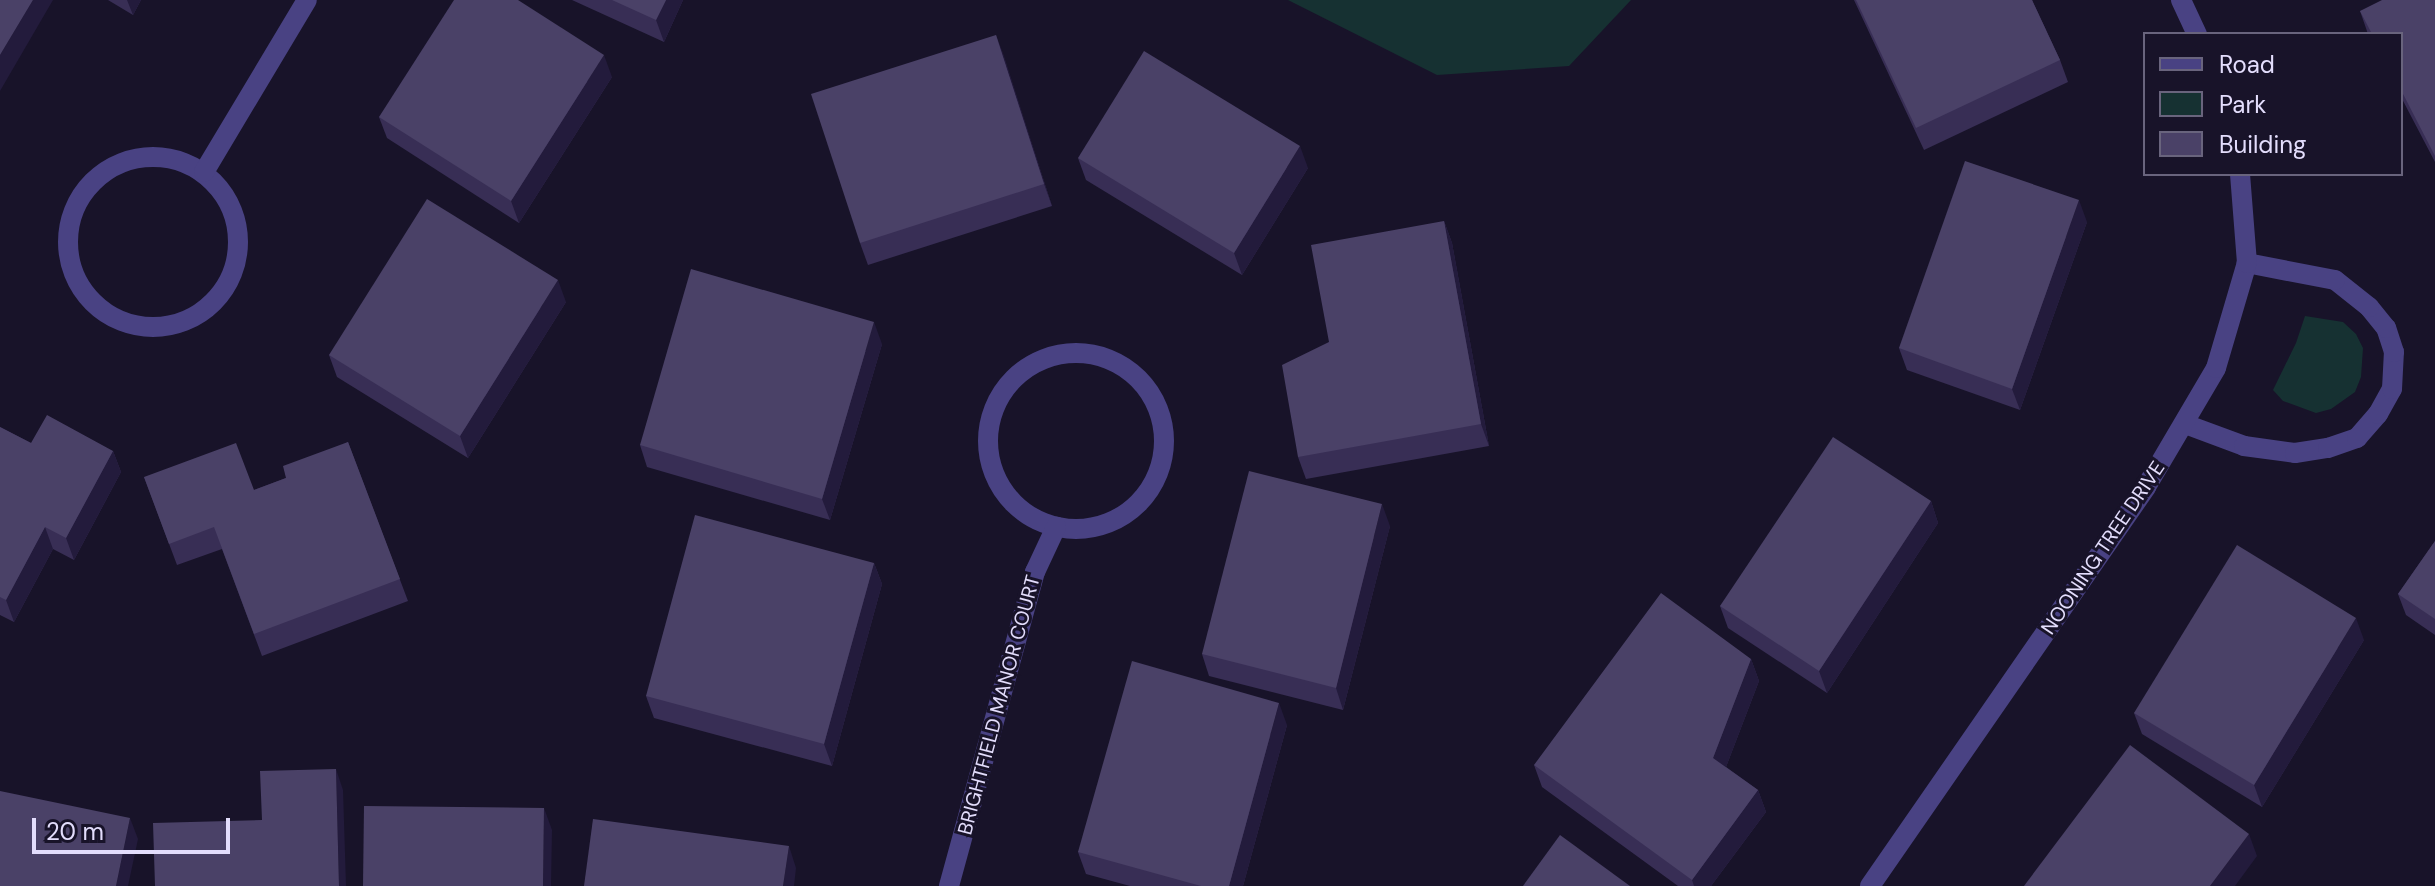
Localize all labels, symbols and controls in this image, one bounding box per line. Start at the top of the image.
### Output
legend [2143,32,2403,176]
text: Road [2219,49,2275,80]
text: Park [2219,89,2266,120]
text: Building [2219,129,2306,160]
street label: NOONING TREE DRIVE [2036,457,2170,639]
street label: BRIGHTFIELD MANOR COURT [953,573,1045,837]
scale bar [36,802,234,852]
text: 20 m [46,816,104,847]

